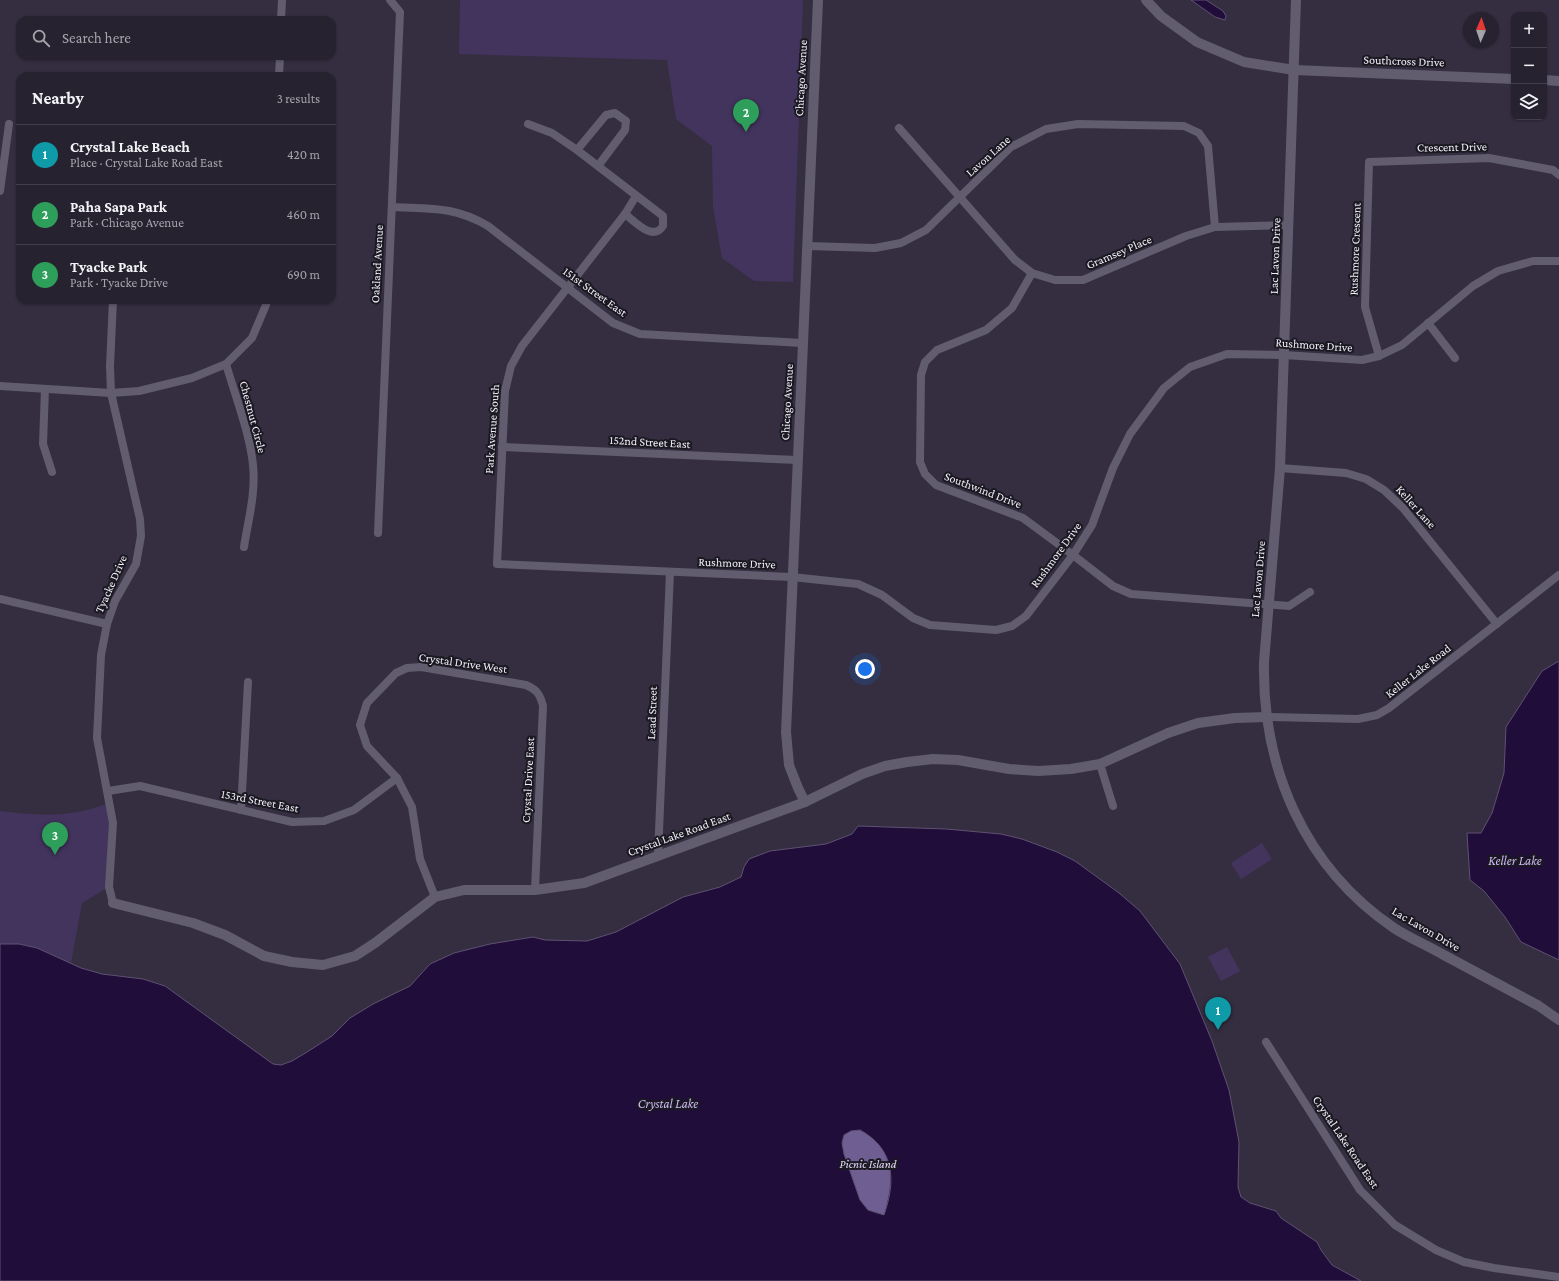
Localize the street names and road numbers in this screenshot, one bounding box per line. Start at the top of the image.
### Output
street label: Chicago Avenue [792,39,810,117]
street label: Southcross Drive [1363,53,1445,69]
street label: Lavon Lane [963,132,1013,180]
street label: Crescent Drive [1417,139,1487,155]
street label: Rushmore Crescent [1346,201,1364,296]
street label: Lac Lavon Drive [1267,218,1283,294]
street label: Oakland Avenue [368,224,386,304]
street label: Gramsey Place [1084,232,1154,272]
street label: 151st Street East [560,264,631,320]
street label: Rushmore Drive [1275,335,1353,355]
street label: Chicago Avenue [778,363,796,441]
street label: Chestnut Circle [237,379,269,455]
street label: Park Avenue South [482,383,502,474]
street label: 152nd Street East [609,433,692,451]
street label: Southwind Drive [942,469,1024,511]
street label: Keller Lane [1393,482,1439,532]
street label: Rushmore Drive [1028,520,1084,590]
street label: Lac Lavon Drive [1248,540,1268,618]
street label: Tyacke Drive [92,553,130,615]
street label: Rushmore Drive [698,555,776,571]
street label: Keller Lake Road [1382,641,1454,701]
street label: Crystal Drive West [418,650,509,676]
street label: Lead Street [644,685,660,740]
street label: Crystal Drive East [519,736,537,823]
street label: 153rd Street East [220,787,301,816]
street label: Crystal Lake Road East [626,809,733,859]
street label: Lac Lavon Drive [1389,904,1463,954]
street label: Crystal Lake Road East [1310,1093,1383,1192]

